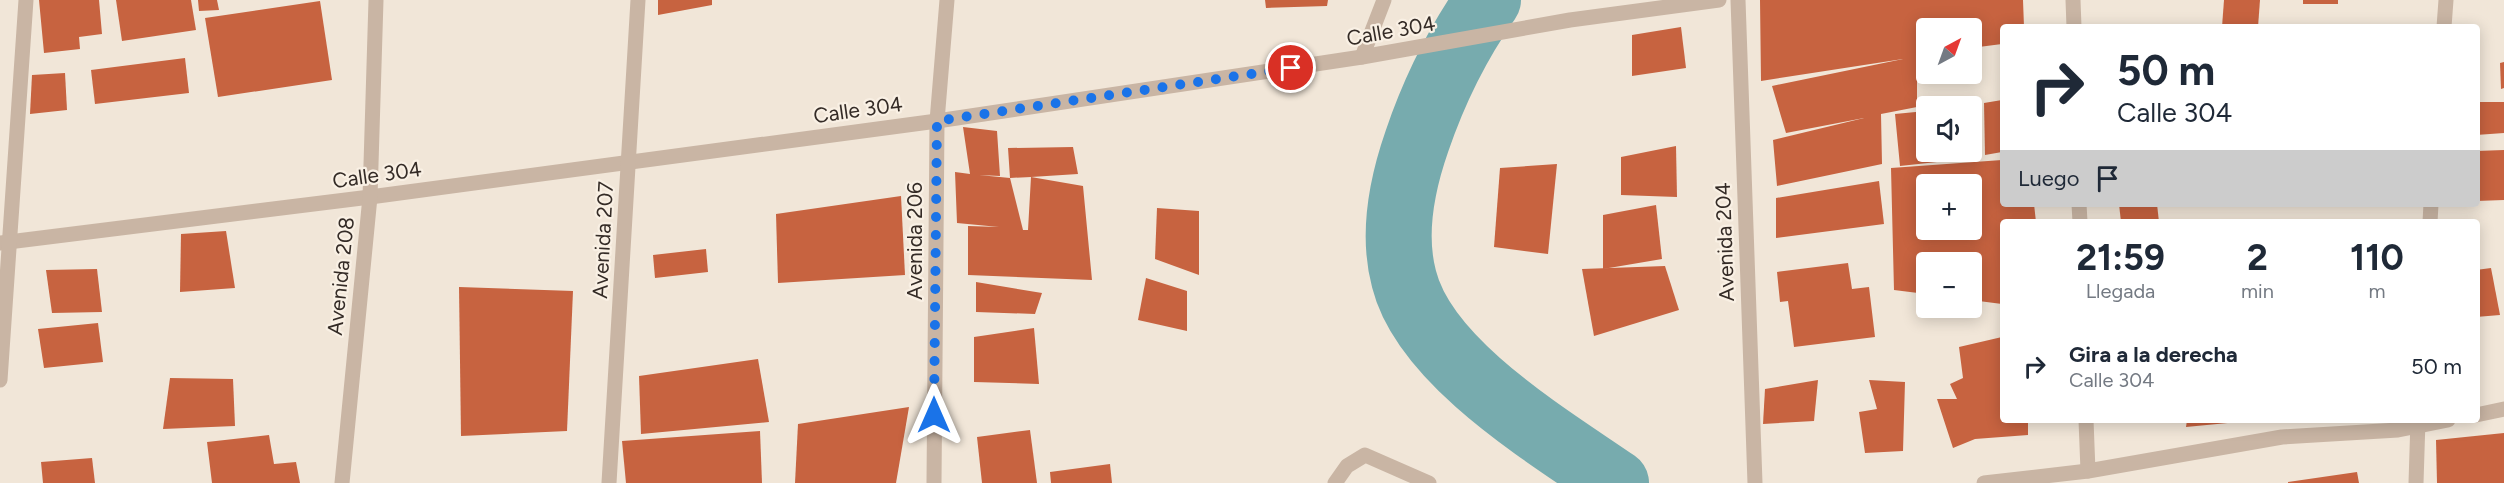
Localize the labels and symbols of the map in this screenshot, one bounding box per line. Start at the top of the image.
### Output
street label: Calle 304 [1345,10,1437,51]
north arrow [1916,18,1982,84]
pin [1265,42,1316,93]
street label: Calle 304 [812,91,904,128]
street label: Calle 304 [331,156,423,193]
street label: Avenida 207 [587,181,618,299]
street label: Avenida 206 [902,182,927,300]
street label: Avenida 204 [1710,182,1739,302]
street label: Avenida 208 [322,215,359,336]
position arrow [902,383,966,447]

